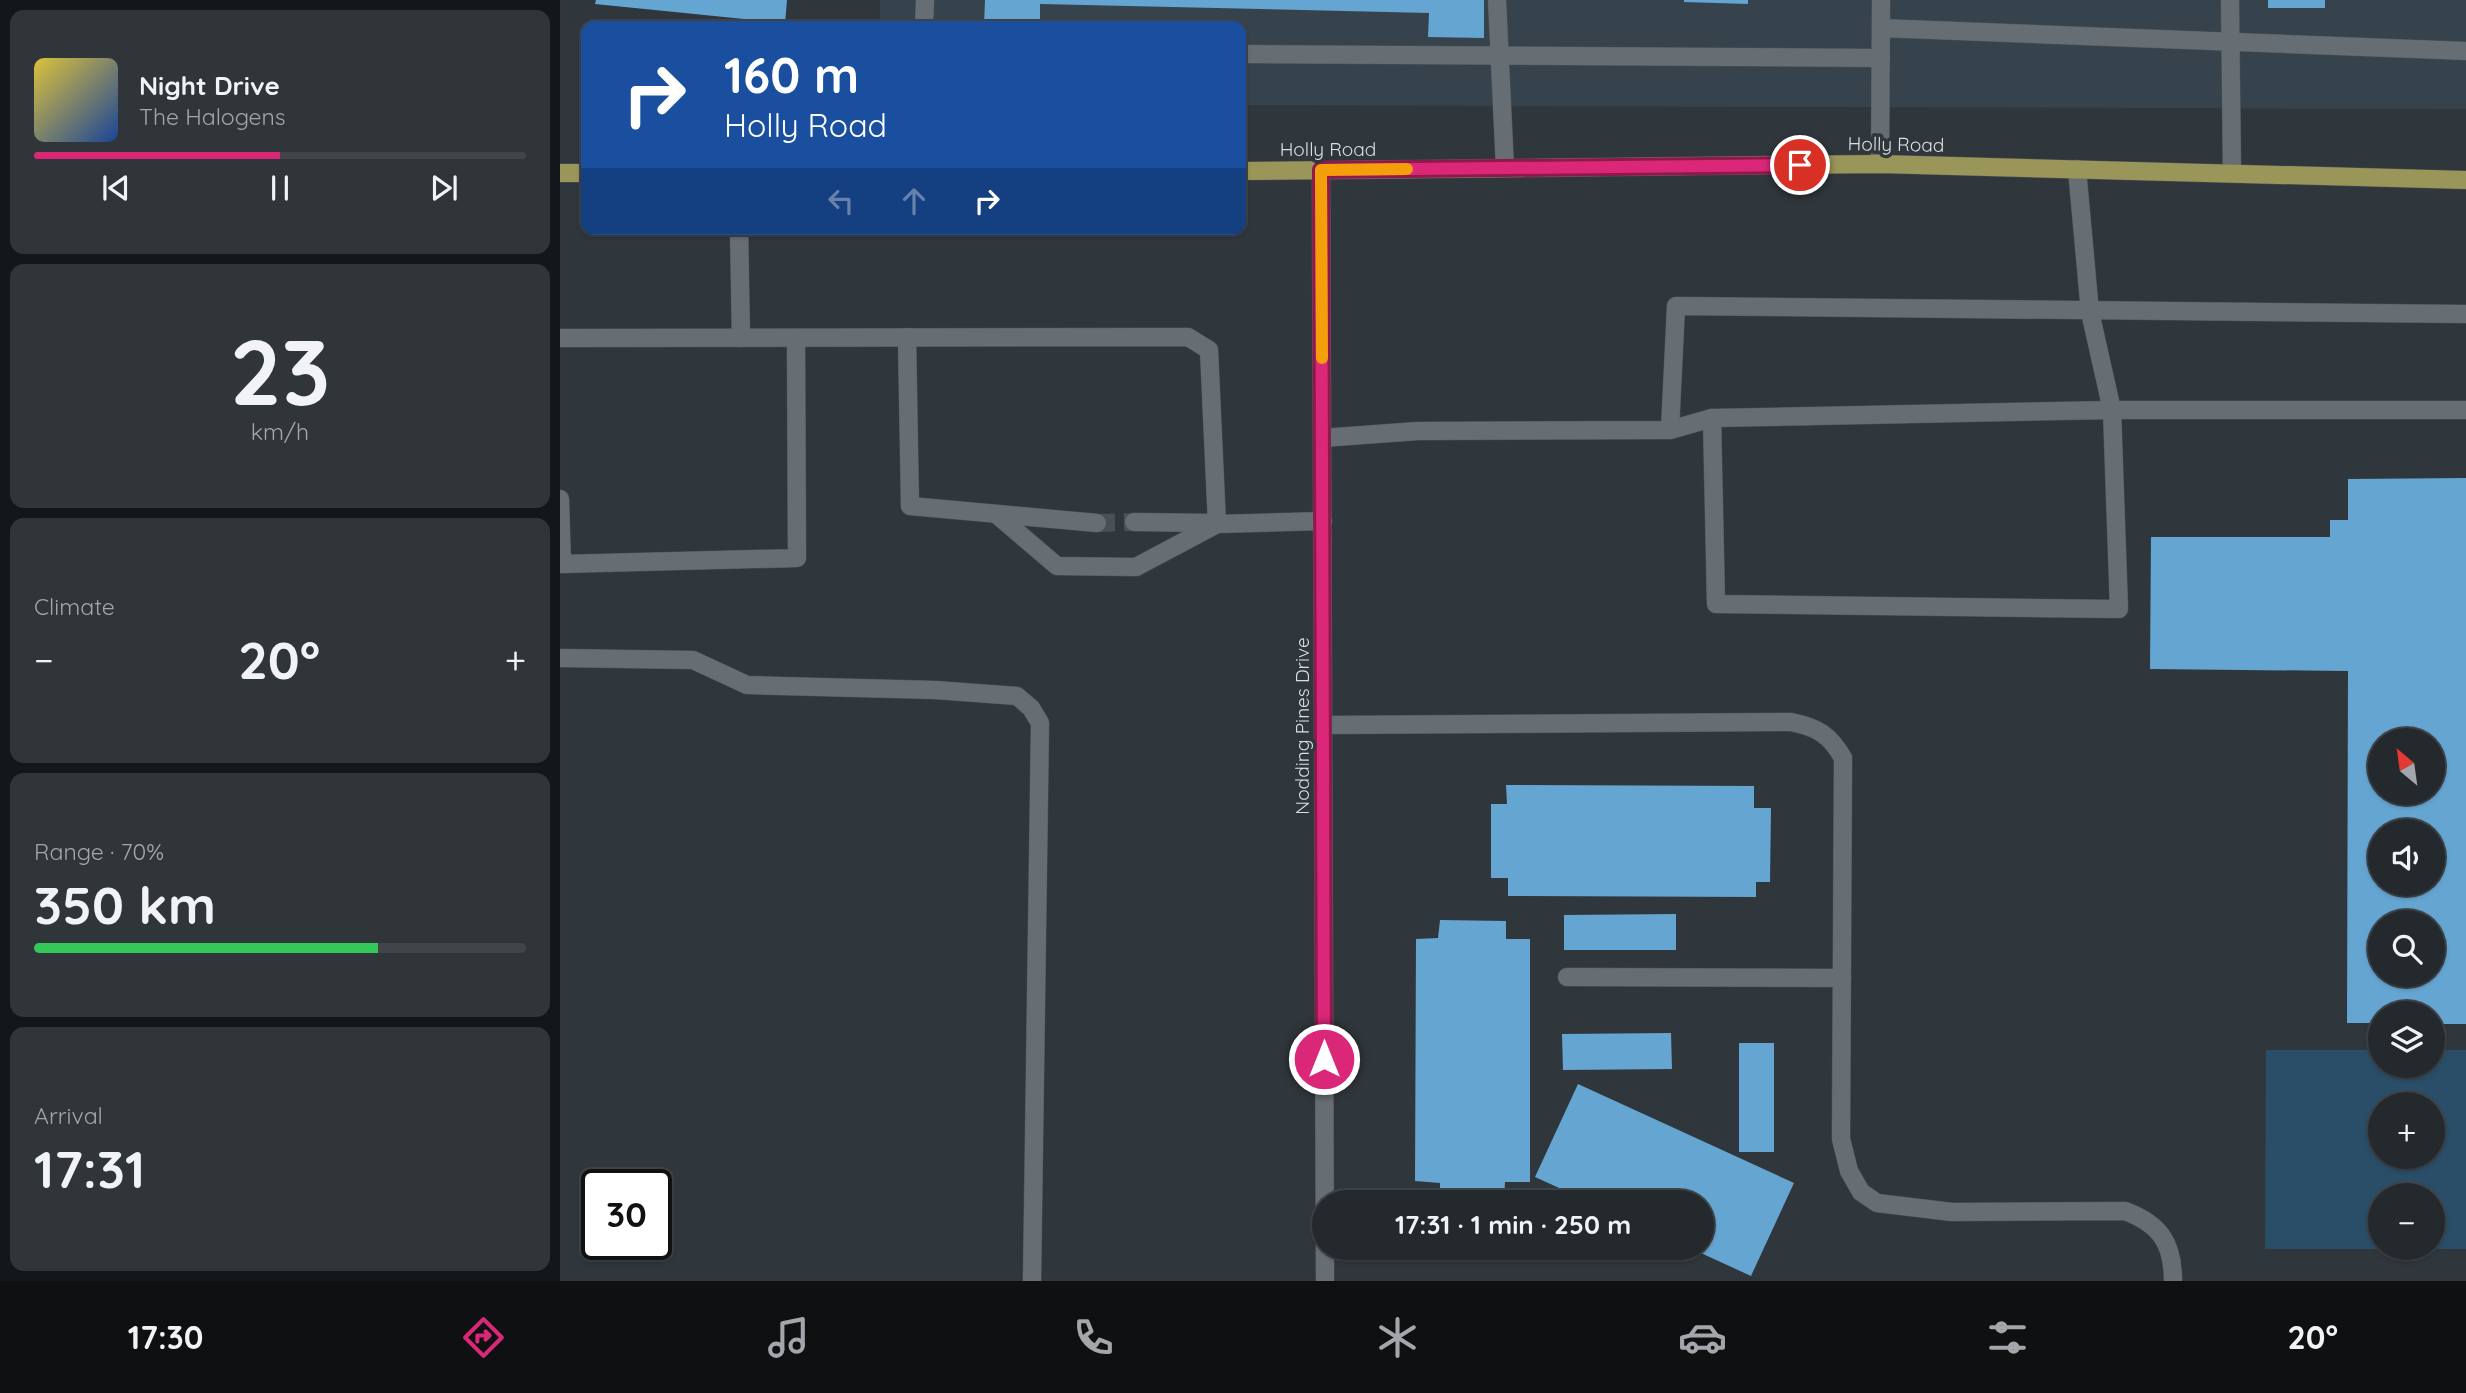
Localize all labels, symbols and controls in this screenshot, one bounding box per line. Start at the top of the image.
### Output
text: 160 m [724,44,859,105]
icon: right [609,49,700,140]
text: Night Drive [139,69,280,102]
text: The Halogens [139,102,286,131]
text: Holly Road [724,105,887,145]
street label: Holly Road [1847,131,1945,157]
pin [1770,135,1830,195]
street label: Holly Road [1280,137,1376,161]
icon: arrive [1781,146,1819,184]
icon: previous [97,169,135,207]
icon: pause [261,169,299,207]
icon: next [425,169,463,207]
icon: left [822,182,860,220]
icon: ahead [895,182,933,220]
icon: right [968,182,1006,220]
text: 23 [230,314,330,428]
text: km/h [251,417,309,446]
text: Climate [34,592,115,621]
text: 20° [238,627,320,692]
text: − [34,636,54,684]
text: + [505,636,526,684]
street label: Nodding Pines Drive [1290,637,1314,815]
north arrow [2368,728,2445,805]
map controls [2368,728,2445,1260]
button: sound [2368,819,2445,896]
text: Range · 70% [34,837,164,866]
text: 350 km [34,872,216,937]
button: search [2368,910,2445,987]
button: layers [2368,1001,2445,1078]
position arrow [1287,1022,1361,1096]
button: + [2368,1092,2445,1169]
text: Arrival [34,1101,103,1130]
text: 17:31 [34,1136,145,1201]
speed limit sign: 30 [581,1169,672,1260]
button: − [2368,1183,2445,1260]
text: 17:31 · 1 min · 250 m [1395,1208,1631,1241]
icon: directions [459,1313,508,1362]
icon: music [764,1313,813,1362]
icon: phone [1069,1313,1118,1362]
icon: climate [1373,1313,1422,1362]
icon: car [1678,1313,1727,1362]
icon: filters [1983,1313,2032,1362]
text: 17:30 [128,1317,203,1357]
text: 20° [2288,1317,2338,1357]

